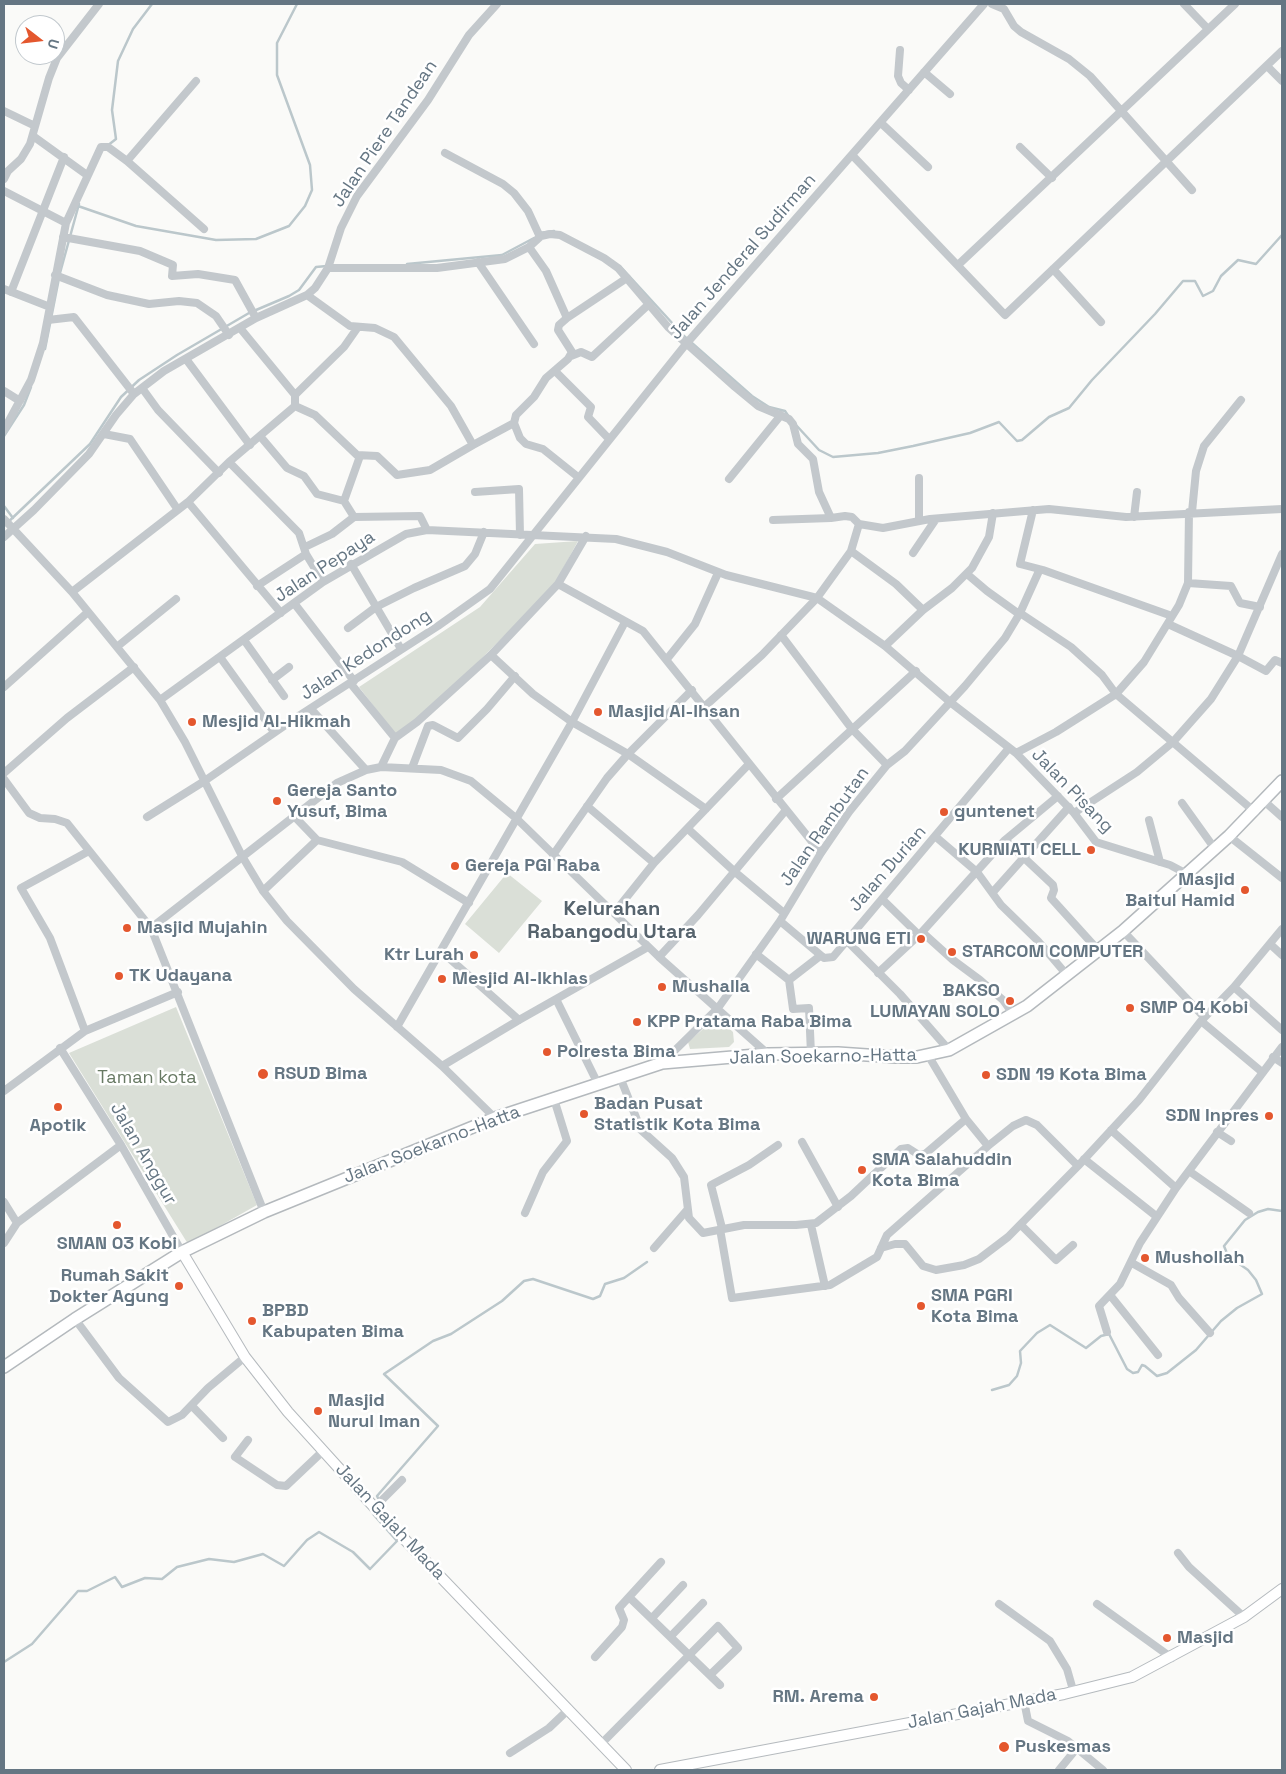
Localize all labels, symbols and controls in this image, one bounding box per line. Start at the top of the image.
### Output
north arrow [15,15,65,65]
text: U [44,37,63,51]
street label: Jalan Piere Tandean [328,56,442,212]
street label: Jalan Jenderal Sudirman [665,170,821,344]
street label: Jalan Pepaya [271,527,379,607]
street label: Jalan Kedondong [297,605,435,705]
place label: Masjid Al-Ihsan [608,701,740,723]
marker: Masjid Al-Ihsan [592,706,604,718]
place label: Mesjid Al-Hikmah [202,711,351,733]
marker: Mesjid Al-Hikmah [186,716,198,728]
street label: Jalan Pisang [1027,744,1117,838]
street label: Jalan Rambutan [776,763,874,891]
place label: Gereja Santo Yusuf, Bima [287,780,397,822]
marker: Gereja Santo Yusuf, Bima [271,795,283,807]
place label: guntenet [954,801,1035,823]
marker: guntenet [938,806,950,818]
street label: Jalan Durian [845,822,931,916]
place label: KURNIATI CELL [958,839,1081,861]
marker: KURNIATI CELL [1085,844,1097,856]
place label: Gereja PGI Raba [465,855,600,877]
marker: Gereja PGI Raba [449,860,461,872]
place label: Masjid Baitul Hamid [1125,869,1235,912]
marker: Masjid Baitul Hamid [1239,884,1251,896]
district label: Kelurahan Rabangodu Utara [527,898,697,945]
place label: Masjid Mujahin [137,917,267,939]
marker: Masjid Mujahin [121,922,133,934]
place label: WARUNG ETI [806,928,911,950]
marker: WARUNG ETI [915,933,927,945]
place label: STARCOM COMPUTER [962,941,1143,963]
place label: Ktr Lurah [384,944,464,966]
marker: STARCOM COMPUTER [946,946,958,958]
marker: Ktr Lurah [468,949,480,961]
place label: TK Udayana [129,965,232,987]
place label: Mesjid Al-Ikhlas [452,968,588,990]
marker: TK Udayana [113,970,125,982]
marker: Mesjid Al-Ikhlas [436,973,448,985]
place label: Mushalla [672,976,750,998]
place label: BAKSO LUMAYAN SOLO [870,980,1000,1022]
marker: Mushalla [656,981,668,993]
marker: BAKSO LUMAYAN SOLO [1004,995,1016,1007]
place label: SMP 04 Kobi [1140,997,1248,1019]
marker: SMP 04 Kobi [1124,1002,1136,1014]
place label: KPP Pratama Raba Bima [647,1011,852,1033]
marker: KPP Pratama Raba Bima [631,1016,643,1028]
place label: Polresta Bima [557,1041,676,1063]
street label: Jalan Soekarno-Hatta [729,1045,917,1069]
marker: Polresta Bima [541,1046,553,1058]
place label: RSUD Bima [274,1063,367,1085]
place label: SDN 19 Kota Bima [996,1064,1147,1086]
park label: Taman kota [97,1067,197,1089]
marker: RSUD Bima [256,1067,270,1081]
marker: SDN 19 Kota Bima [980,1069,992,1081]
place label: Badan Pusat Statistik Kota Bima [594,1093,760,1136]
street label: Jalan Anggur [105,1099,181,1209]
marker: Apotik [52,1101,64,1113]
street label: Jalan Soekarno-Hatta [341,1101,523,1189]
place label: SDN Inpres [1166,1105,1259,1127]
marker: Badan Pusat Statistik Kota Bima [578,1108,590,1120]
marker: SDN Inpres [1263,1110,1275,1122]
place label: Apotik [30,1115,86,1137]
place label: SMA Salahuddin Kota Bima [872,1149,1012,1192]
marker: SMA Salahuddin Kota Bima [856,1164,868,1176]
marker: SMAN 03 Kobi [111,1219,123,1231]
place label: SMAN 03 Kobi [57,1233,177,1255]
place label: Mushollah [1155,1247,1245,1269]
marker: Mushollah [1139,1252,1151,1264]
place label: Rumah Sakit Dokter Agung [49,1265,169,1308]
marker: Rumah Sakit Dokter Agung [173,1280,185,1292]
place label: SMA PGRI Kota Bima [931,1285,1018,1328]
place label: BPBD Kabupaten Bima [262,1300,404,1342]
marker: SMA PGRI Kota Bima [915,1300,927,1312]
marker: BPBD Kabupaten Bima [246,1315,258,1327]
place label: Masjid Nurul Iman [328,1390,420,1432]
marker: Masjid Nurul Iman [312,1405,324,1417]
street label: Jalan Gajah Mada [331,1459,449,1585]
place label: Masjid [1177,1627,1234,1649]
marker: Masjid [1161,1632,1173,1644]
street label: Jalan Gajah Mada [906,1684,1058,1734]
place label: RM. Arema [772,1686,864,1708]
marker: RM. Arema [868,1691,880,1703]
place label: Puskesmas [1015,1736,1111,1758]
marker: Puskesmas [997,1740,1011,1754]

